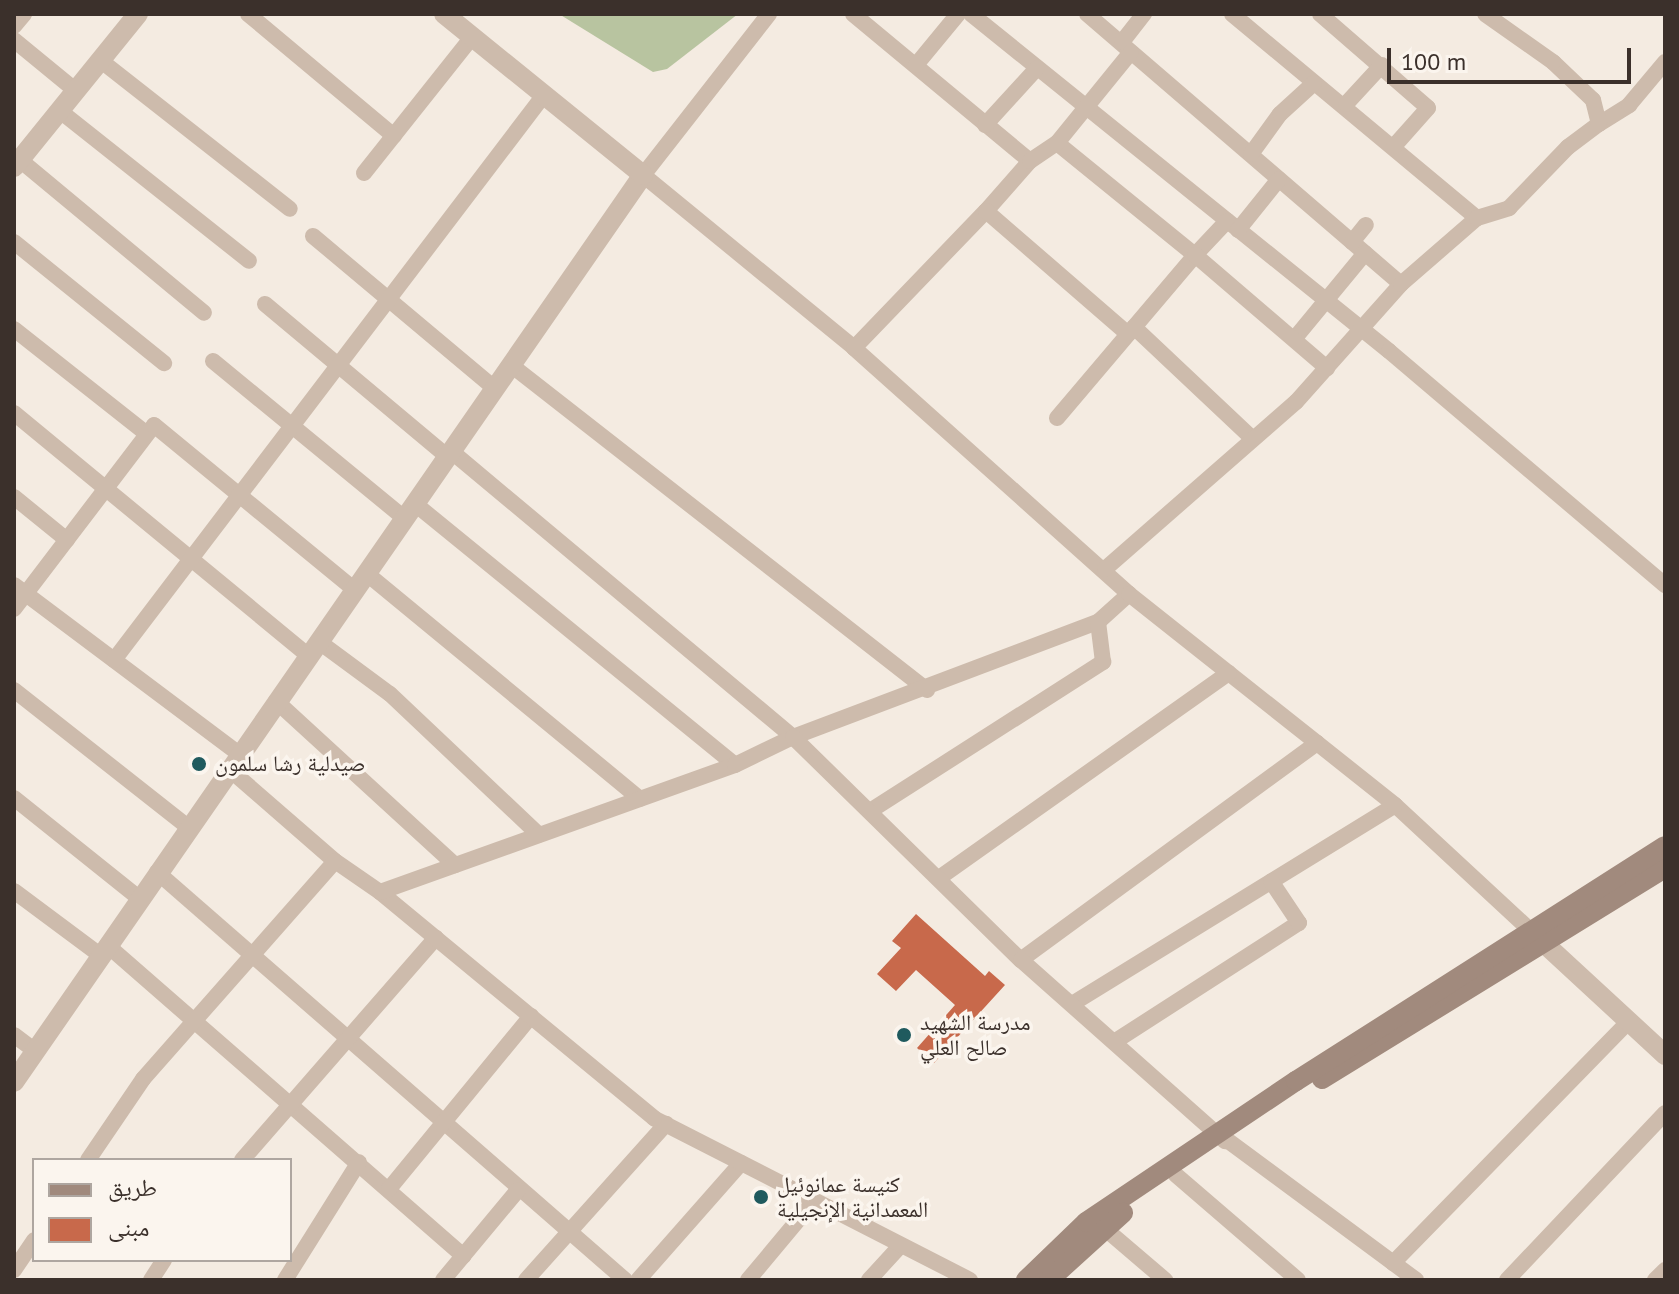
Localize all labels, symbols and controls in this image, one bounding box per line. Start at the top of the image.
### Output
scale bar [1391,32,1635,82]
text: 100 m [1401,46,1466,77]
place label: صيدلية رشا سلمون [215,751,366,777]
marker: صيدلية رشا سلمون [190,755,208,773]
place label: مدرسة الشهيد صالح العلي [920,1009,1030,1060]
marker: مدرسة الشهيد صالح العلي [895,1026,913,1044]
legend [32,1158,292,1262]
place label: كنيسة عمانوئيل المعمدانية الإنجيلية [777,1171,928,1222]
text: طريق [108,1172,157,1203]
marker: كنيسة عمانوئيل المعمدانية الإنجيلية [752,1188,770,1206]
text: مبنى [108,1212,149,1243]

